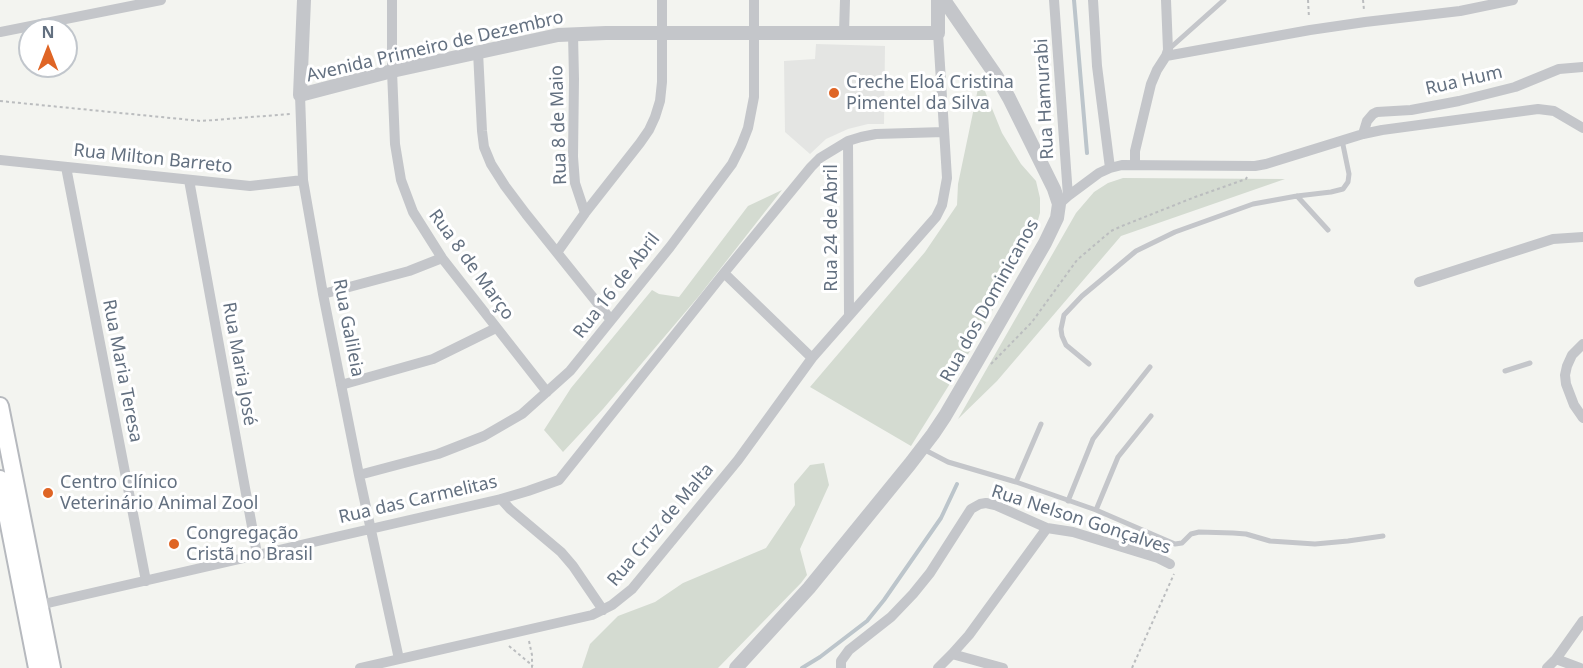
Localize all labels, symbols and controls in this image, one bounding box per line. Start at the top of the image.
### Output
street label: Avenida Primeiro de Dezembro [304,7,566,87]
north arrow [18,18,78,78]
text: N [41,21,55,43]
street label: Rua Hamurabi [1031,38,1059,160]
street label: Rua Hum [1423,62,1505,100]
street label: Rua 8 de Maio [546,65,572,185]
place label: Creche Eloá Cristina Pimentel da Silva [846,72,1014,115]
marker: Creche Eloá Cristina Pimentel da Silva [827,86,841,100]
street label: Rua Milton Barreto [72,140,234,178]
street label: Rua 24 de Abril [821,164,843,292]
street label: Rua 8 de Março [424,206,518,324]
street label: Rua dos Dominicanos [936,216,1044,386]
street label: Rua 16 de Abril [569,229,665,343]
street label: Rua Galileia [328,277,368,379]
street label: Rua Maria Teresa [98,298,146,444]
street label: Rua Maria José [218,301,260,427]
street label: Rua Cruz de Malta [603,459,719,591]
street label: Rua das Carmelitas [337,471,499,529]
place label: Centro Clínico Veterinário Animal Zool [60,472,258,514]
street label: Rua Nelson Gonçalves [989,481,1173,559]
marker: Centro Clínico Veterinário Animal Zool [41,486,55,500]
place label: Congregação Cristã no Brasil [186,523,313,566]
marker: Congregação Cristã no Brasil [167,537,181,551]

